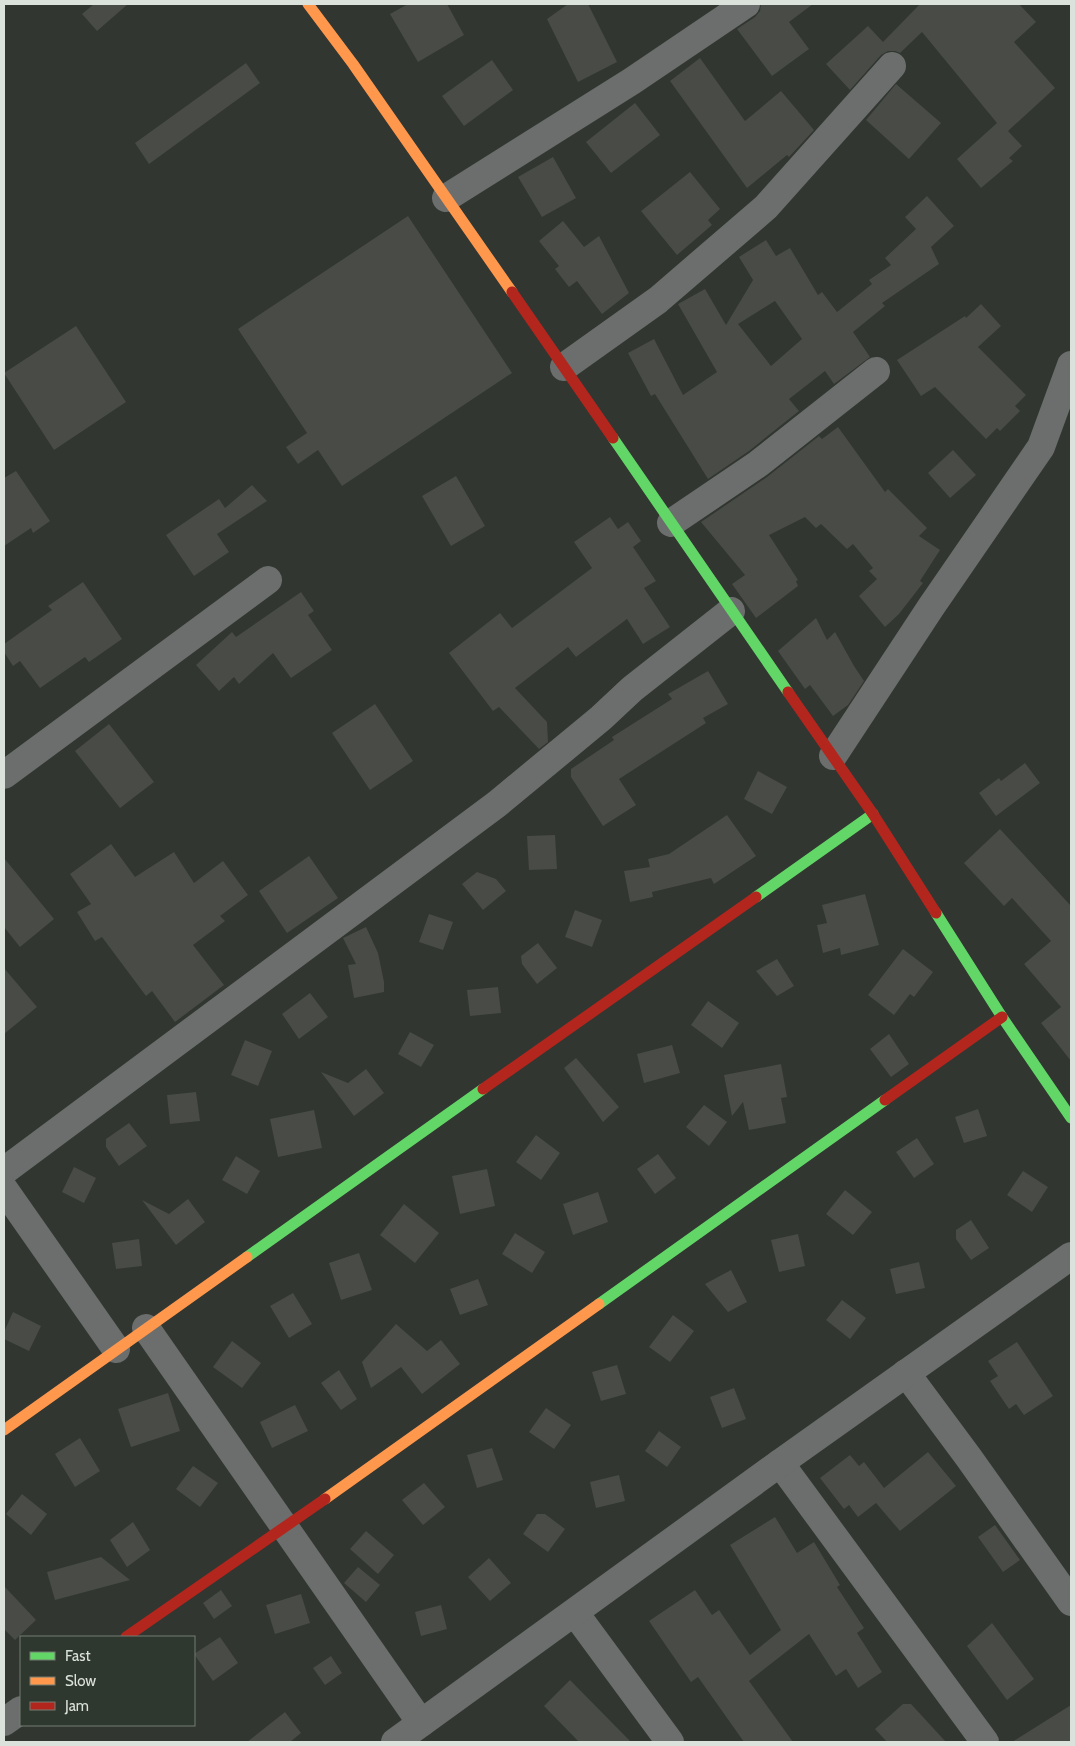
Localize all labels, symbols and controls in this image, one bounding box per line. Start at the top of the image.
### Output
legend [20,1636,195,1726]
text: Fast [65,1647,90,1665]
text: Slow [65,1672,96,1690]
text: Jam [64,1697,89,1715]

